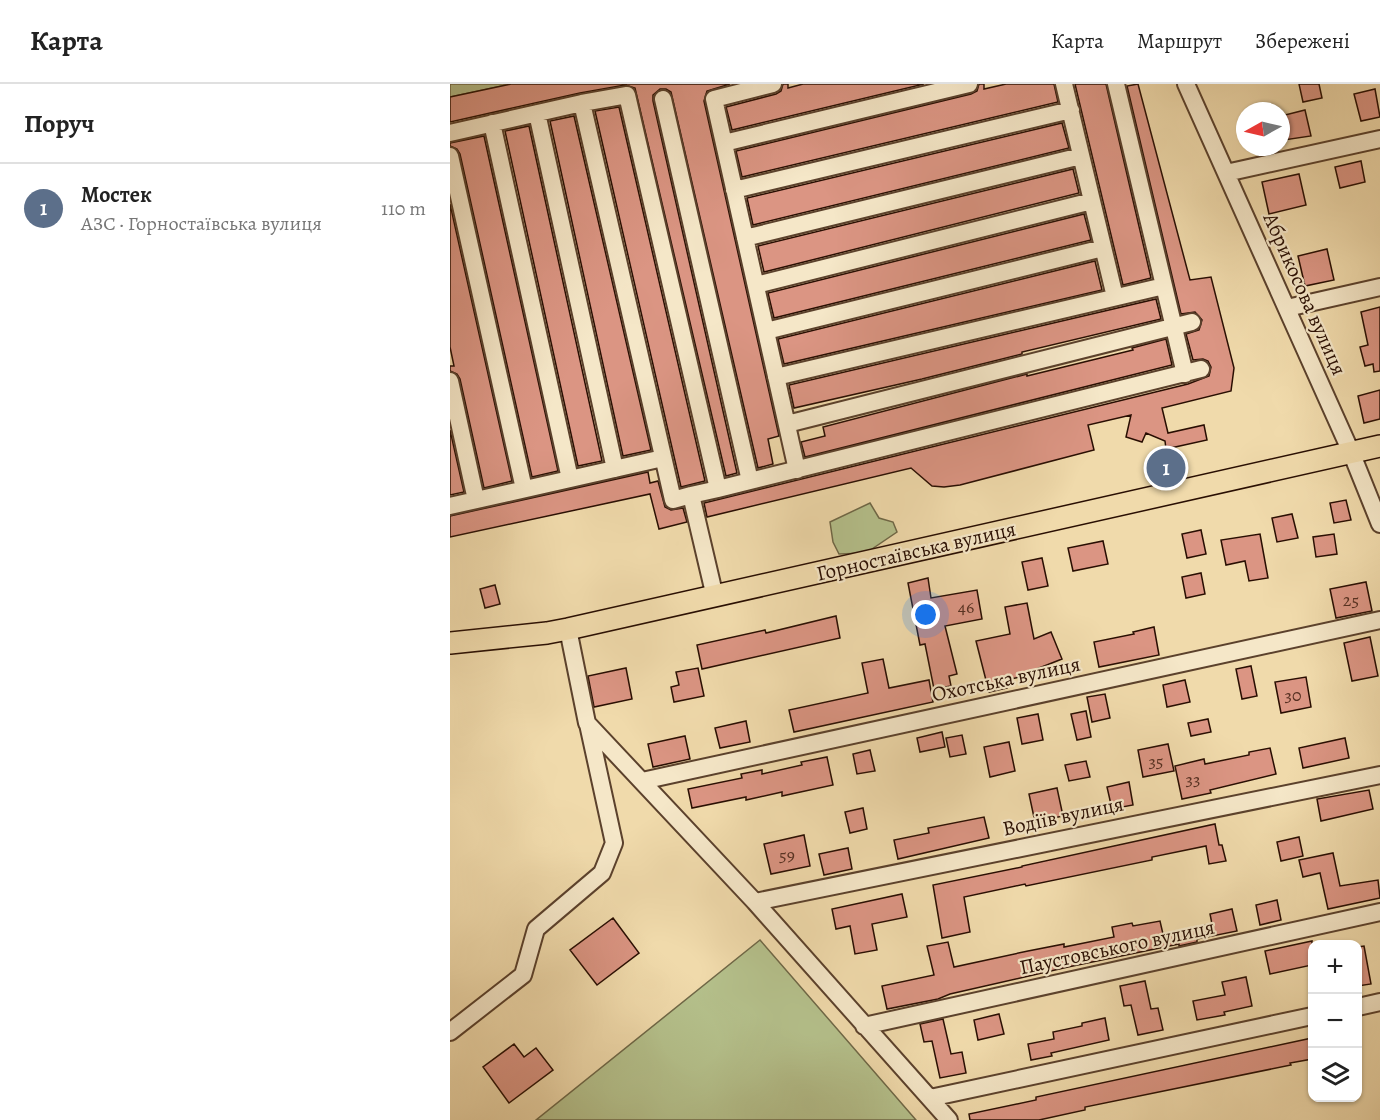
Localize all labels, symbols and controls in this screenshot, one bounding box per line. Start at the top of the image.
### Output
text: Карта [30,22,103,60]
text: Карта [1051,27,1104,55]
text: Маршрут [1137,27,1222,55]
text: Збережені [1255,27,1350,55]
north arrow [1236,102,1290,156]
text: Поруч [24,106,95,141]
text: Мостек [81,180,152,210]
text: 1 [40,195,47,222]
text: 110 m [381,195,426,222]
street label: Абрикосова вулиця [1256,208,1353,380]
text: АЗС · Горностаївська вулиця [81,210,322,237]
pin: 1 [1146,446,1186,490]
street label: Горностаївська вулиця [813,514,1019,588]
house number: 25 [1343,588,1359,612]
house number: 46 [958,595,974,619]
your location [911,600,940,629]
street label: Охотська вулиця [929,650,1083,708]
house number: 30 [1284,683,1302,707]
house number: 35 [1148,749,1164,773]
house number: 33 [1186,767,1200,791]
street label: Водіїв вулиця [1000,789,1126,843]
house number: 59 [779,843,795,867]
street label: Паустовського вулиця [1017,913,1217,981]
map controls [1308,940,1362,1102]
button: + [1308,940,1362,994]
button: − [1308,994,1362,1048]
button: layers [1308,1048,1362,1102]

